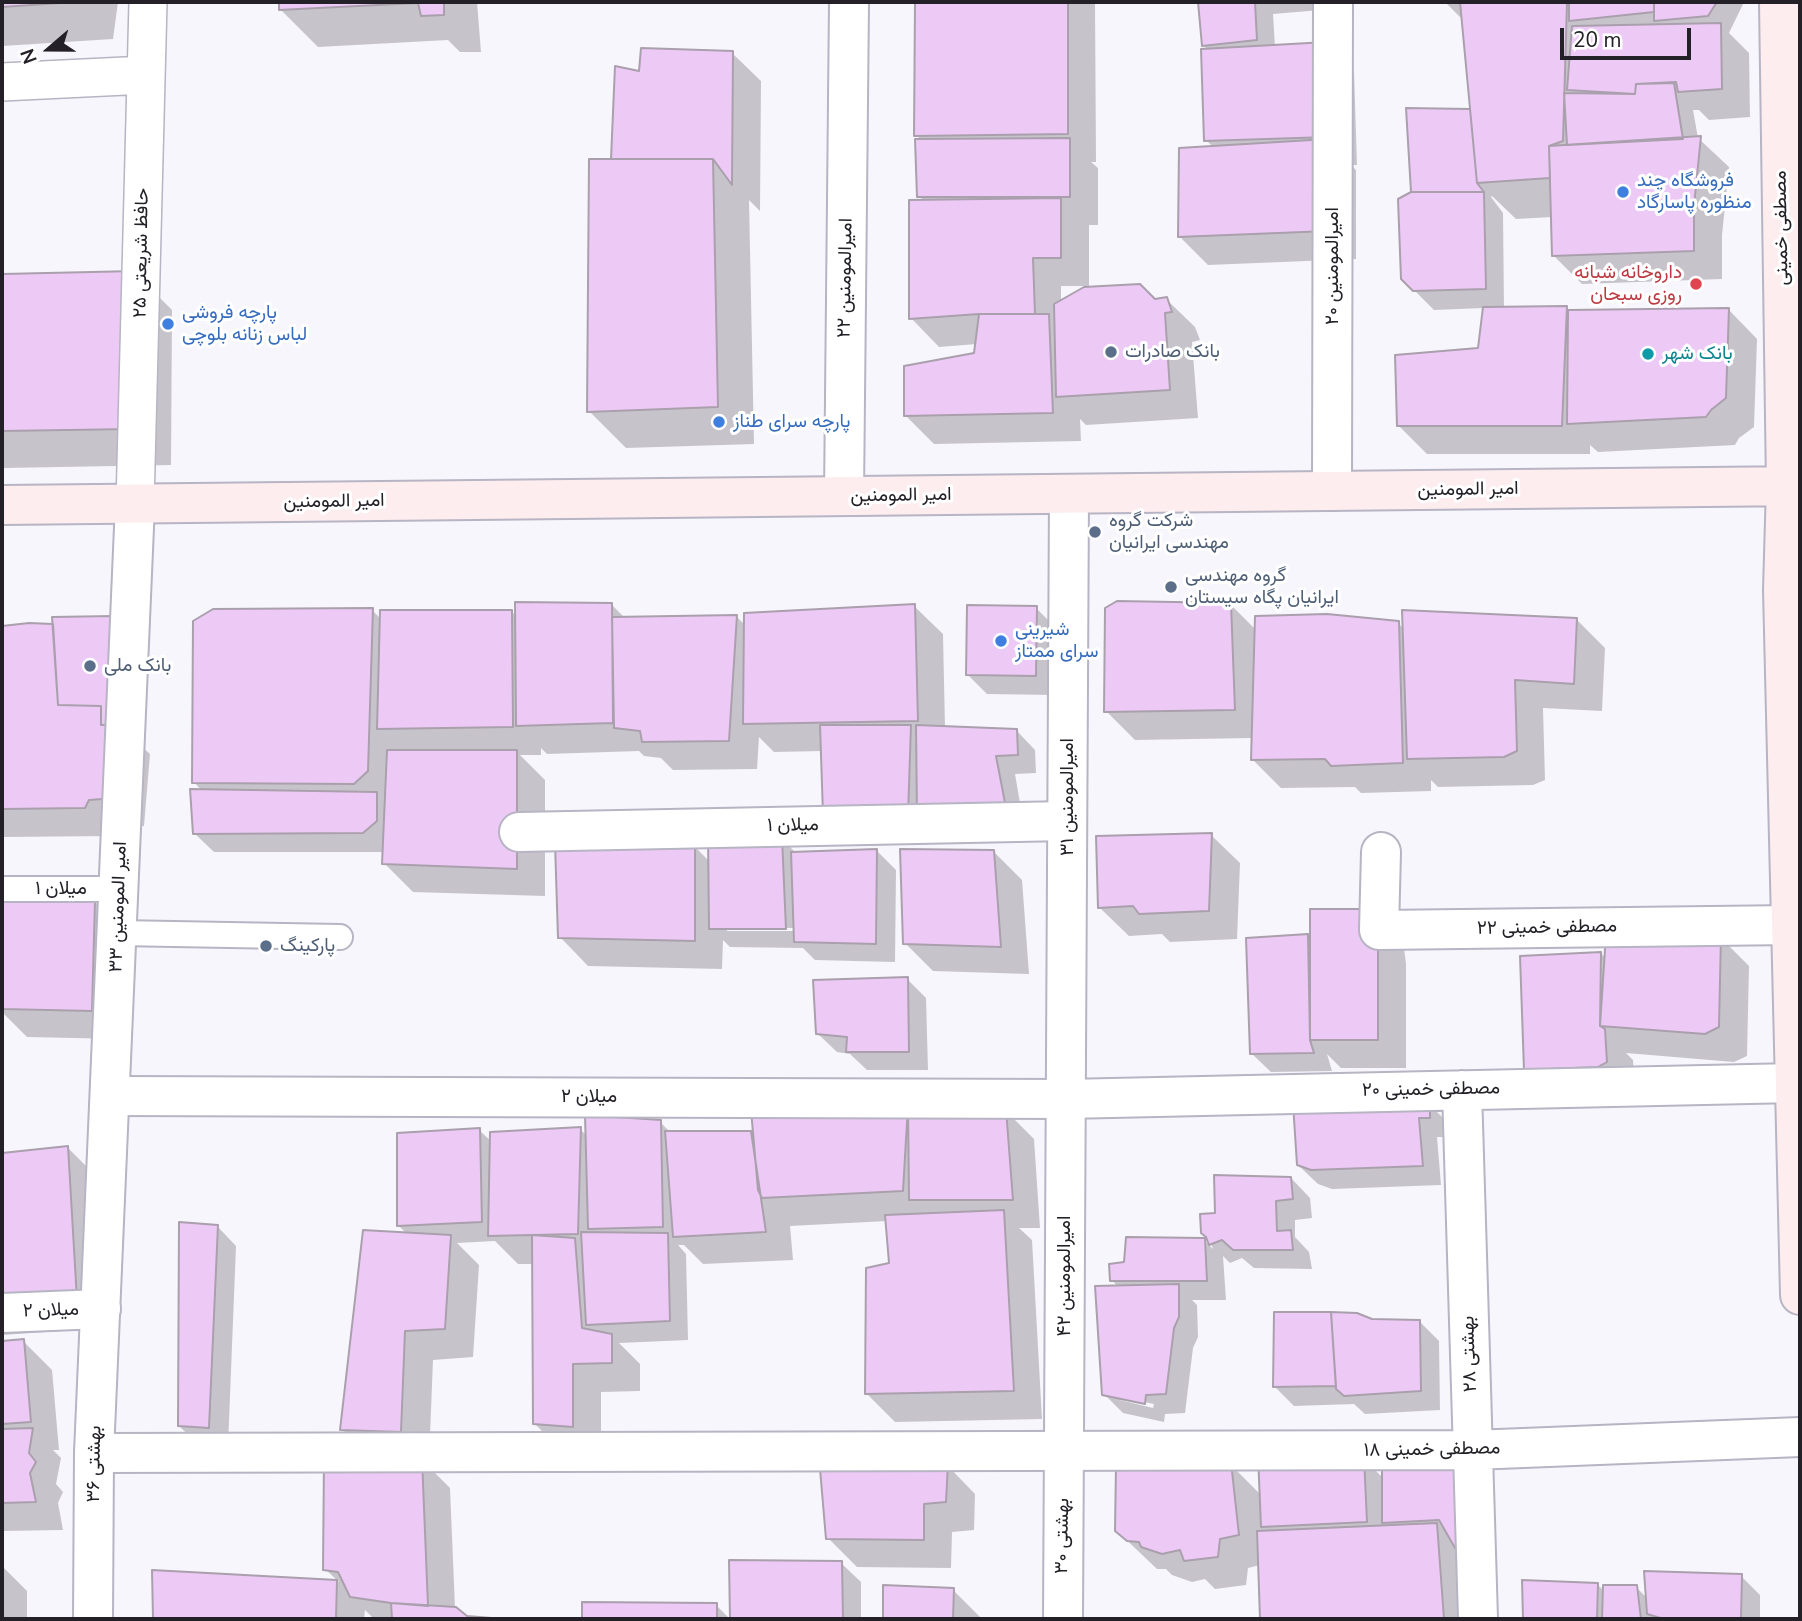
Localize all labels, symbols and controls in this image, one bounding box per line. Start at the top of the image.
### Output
north arrow [14,14,84,84]
scale bar [1564,14,1695,58]
text: 20 m [1573,26,1622,54]
text: N [15,45,44,67]
place label: فروشگاه چند منظوره پاسارگاد [1637,170,1752,214]
street label: مصطفی خمینی [1770,170,1794,286]
marker: فروشگاه چند منظوره پاسارگاد [1615,184,1631,200]
street label: حافظ شریعتی ۲۵ [129,188,155,318]
street label: امیرالمومنین ۲۰ [1322,207,1344,325]
street label: امیرالمومنین ۲۲ [834,218,858,338]
place label: داروخانه شبانه روزی سبحان [1574,262,1682,306]
marker: داروخانه شبانه روزی سبحان [1688,276,1704,292]
place label: پارچه فروشی لباس زنانه بلوچی [182,302,307,346]
marker: پارچه فروشی لباس زنانه بلوچی [160,316,176,332]
place label: بانک صادرات [1125,341,1220,363]
place label: بانک شهر [1662,343,1733,365]
marker: بانک صادرات [1103,344,1119,360]
marker: بانک شهر [1640,346,1656,362]
place label: پارچه سرای طناز [733,411,850,433]
marker: پارچه سرای طناز [711,414,727,430]
street label: امیر المومنین [1417,478,1519,502]
street label: امیر المومنین [850,484,952,508]
street label: امیر المومنین [283,490,385,514]
place label: شرکت گروه مهندسی ایرانیان [1109,510,1229,554]
marker: شرکت گروه مهندسی ایرانیان [1087,524,1103,540]
place label: گروه مهندسی ایرانیان پگاه سیستان [1185,565,1339,609]
marker: گروه مهندسی ایرانیان پگاه سیستان [1163,579,1179,595]
place label: شیرینی سرای ممتاز [1015,619,1098,663]
marker: شیرینی سرای ممتاز [993,633,1009,649]
place label: بانک ملی [104,655,171,677]
marker: بانک ملی [82,658,98,674]
street label: امیرالمومنین ۳۱ [1057,738,1079,856]
street label: میلان ۱ [767,814,819,838]
street label: امیر المومنین ۳۳ [105,841,133,973]
street label: میلان ۱ [35,878,87,900]
street label: مصطفی خمینی ۲۲ [1477,915,1617,941]
place label: پارکینگ [280,935,335,957]
marker: پارکینگ [258,938,274,954]
street label: مصطفی خمینی ۲۰ [1362,1077,1500,1103]
street label: میلان ۲ [561,1086,617,1108]
street label: امیرالمومنین ۴۲ [1054,1216,1076,1336]
street label: میلان ۲ [23,1299,79,1323]
street label: بهشتی ۲۸ [1457,1315,1483,1393]
street label: بهشتی ۳۶ [83,1425,107,1503]
street label: مصطفی خمینی ۱۸ [1363,1437,1501,1463]
street label: بهشتی ۳۰ [1051,1498,1075,1574]

